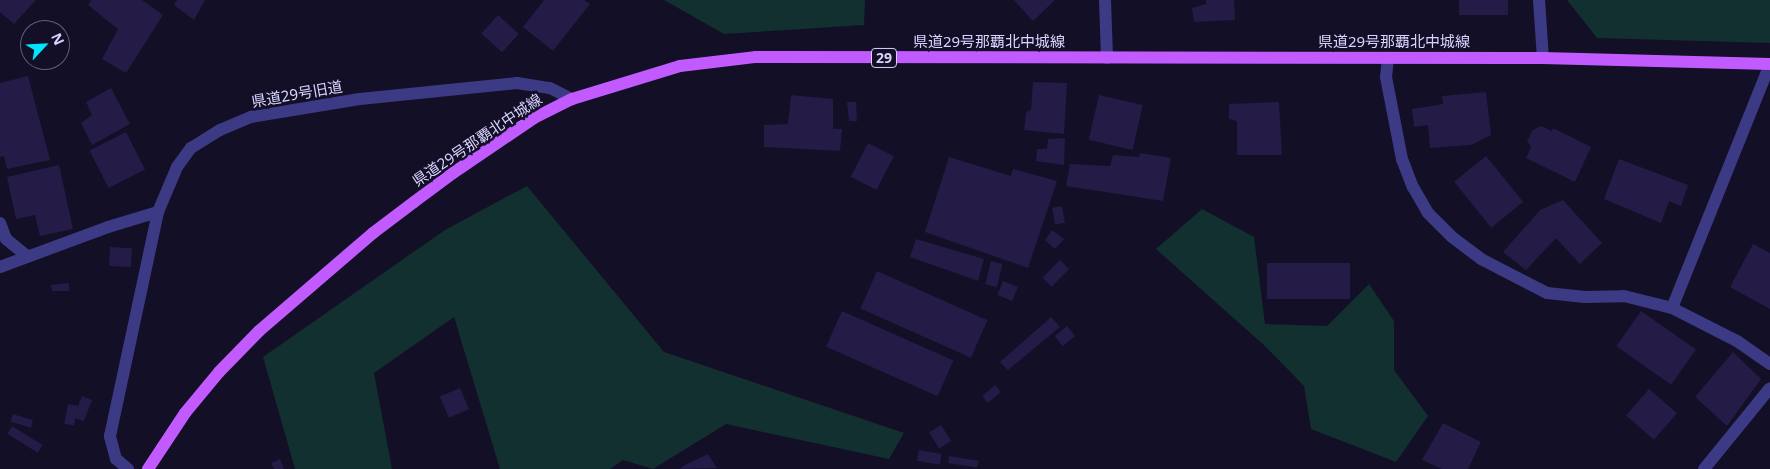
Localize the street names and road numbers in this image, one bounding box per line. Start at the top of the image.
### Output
street label: 県道29号那覇北中城線 [913,33,1065,51]
street label: 県道29号那覇北中城線 [1318,33,1470,51]
road number: 29 [870,46,898,70]
street label: 県道29号旧道 [250,77,344,111]
street label: 県道29号那覇北中城線 [409,90,545,190]

